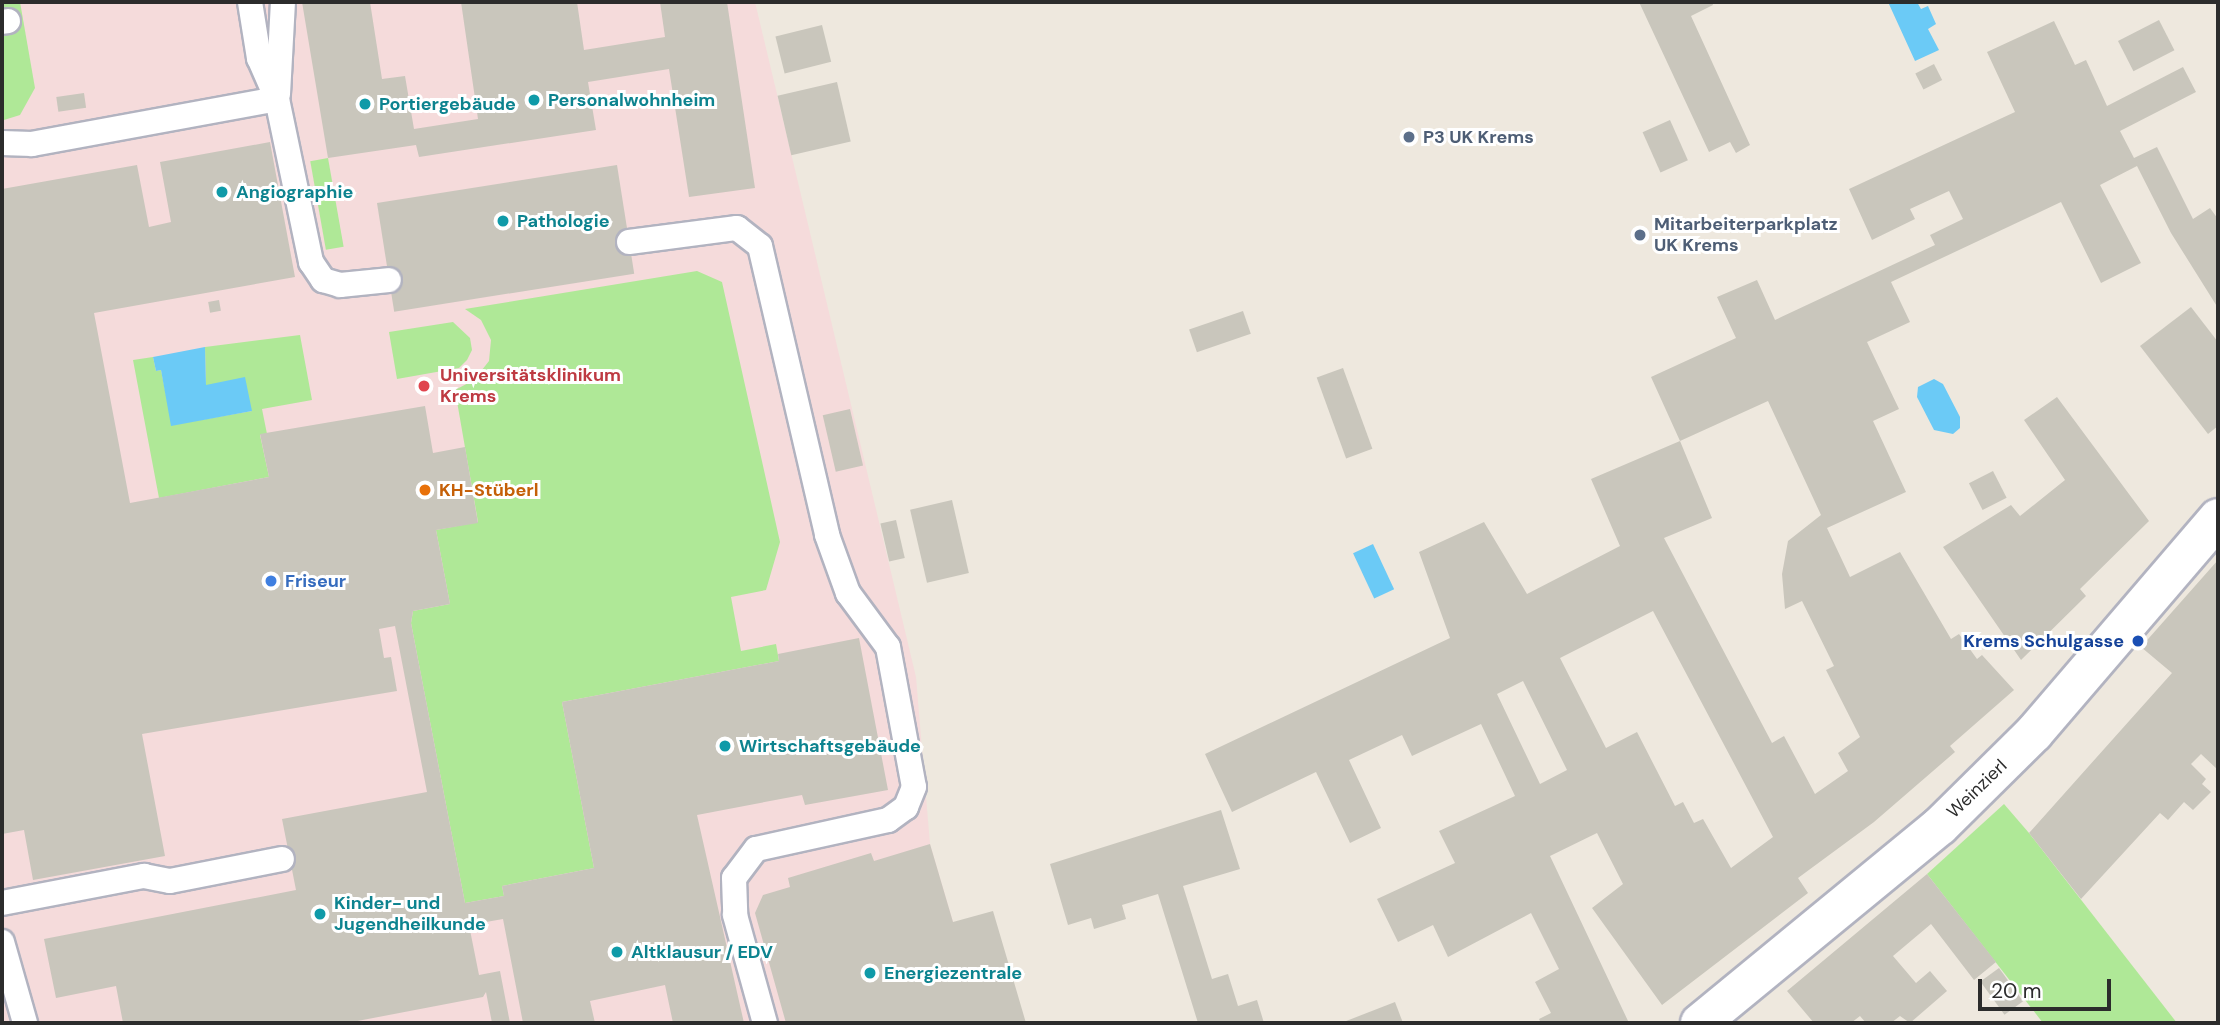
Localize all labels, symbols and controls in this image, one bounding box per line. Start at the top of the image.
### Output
place label: Personalwohnheim [548,89,715,111]
marker: Personalwohnheim [526,92,542,108]
place label: Portiergebäude [379,93,516,115]
marker: Portiergebäude [357,96,373,112]
place label: P3 UK Krems [1423,126,1534,148]
marker: P3 UK Krems [1401,129,1417,145]
place label: Angiographie [236,181,353,203]
marker: Angiographie [214,184,230,200]
place label: Pathologie [517,210,610,232]
marker: Pathologie [495,213,511,229]
place label: Mitarbeiterparkplatz UK Krems [1654,214,1838,256]
marker: Mitarbeiterparkplatz UK Krems [1632,227,1648,243]
place label: Universitätsklinikum Krems [440,365,621,408]
marker: Universitätsklinikum Krems [414,376,434,396]
place label: KH-Stüberl [439,479,539,501]
marker: KH-Stüberl [417,482,433,498]
place label: Friseur [285,570,346,592]
marker: Friseur [263,573,279,589]
place label: Krems Schulgasse [1963,630,2124,652]
marker: Krems Schulgasse [2130,633,2146,649]
place label: Wirtschaftsgebäude [739,735,921,757]
marker: Wirtschaftsgebäude [717,738,733,754]
street label: Weinzierl [1943,755,2011,823]
place label: Kinder- und Jugendheilkunde [334,893,486,936]
marker: Kinder- und Jugendheilkunde [312,906,328,922]
place label: Altklausur / EDV [631,941,773,963]
marker: Altklausur / EDV [609,944,625,960]
place label: Energiezentrale [884,962,1022,984]
marker: Energiezentrale [862,965,878,981]
scale bar [1982,965,2115,1009]
text: 20 m [1991,977,2042,1005]

